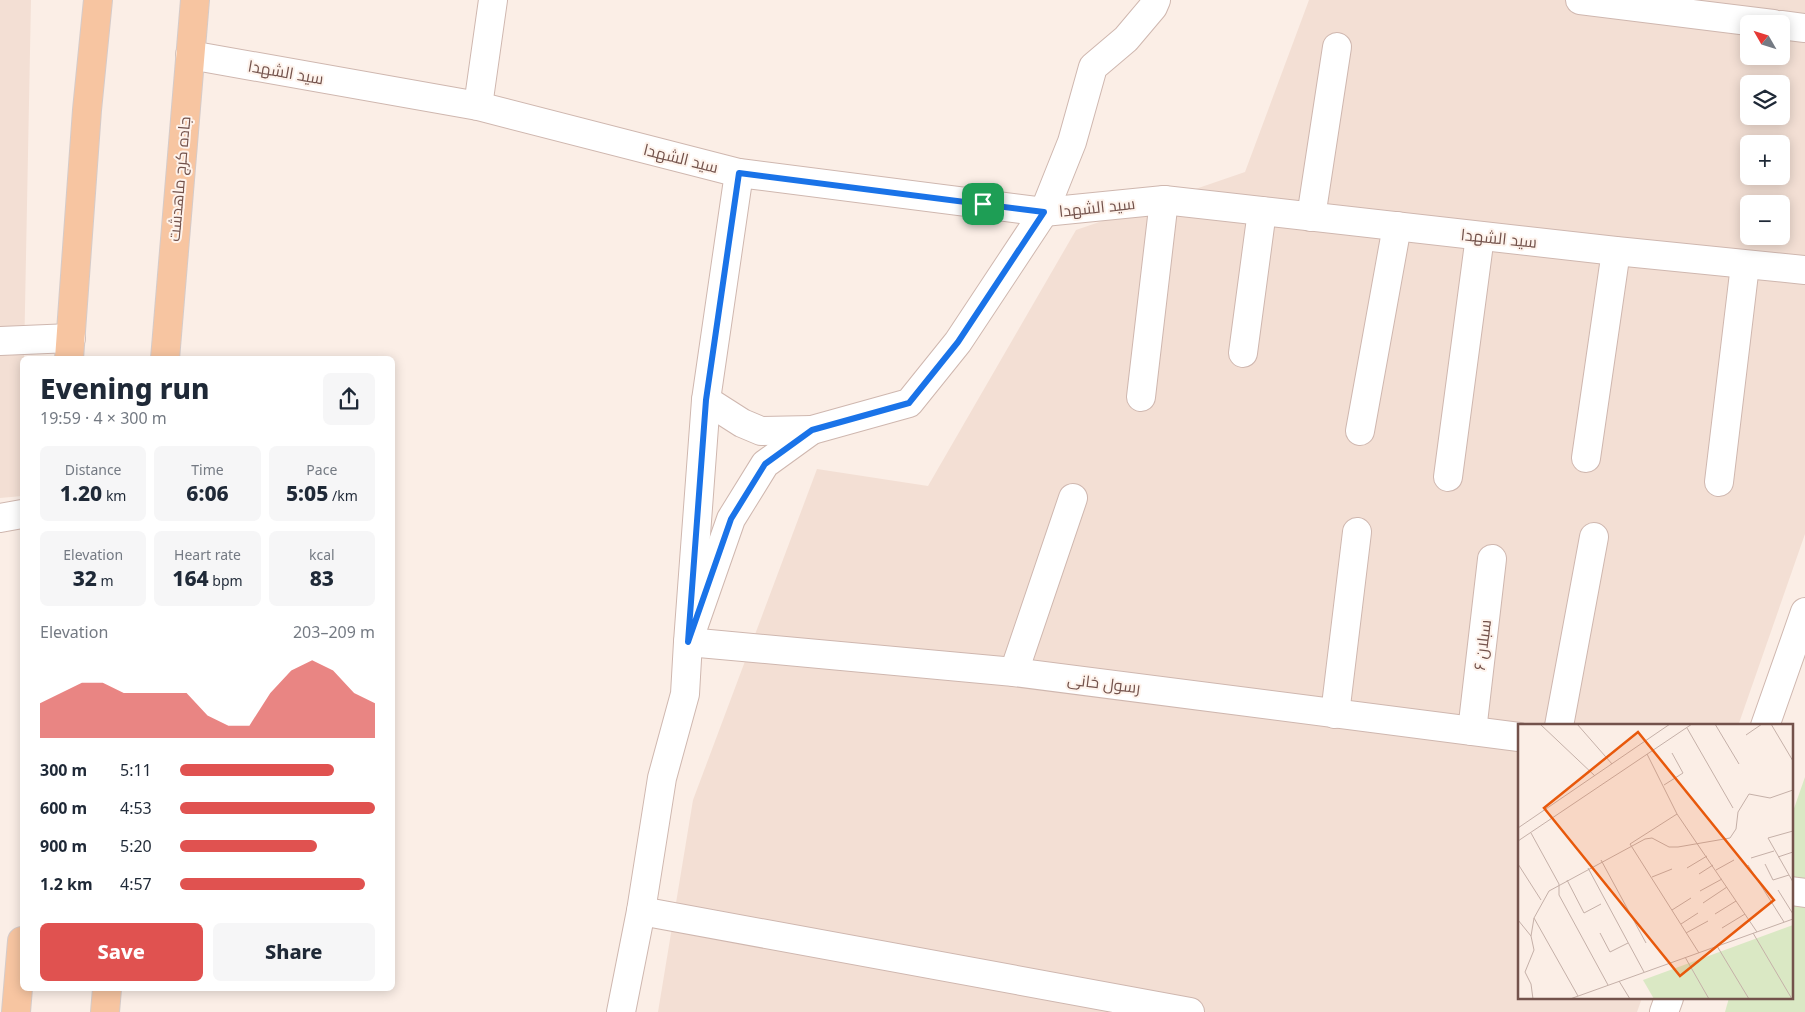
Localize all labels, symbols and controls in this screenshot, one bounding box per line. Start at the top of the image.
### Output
north arrow [1740,15,1790,65]
map controls [1740,15,1790,245]
street label: سید الشهدا [246,55,326,89]
button: layers [1740,75,1790,125]
street label: جاده کرج ماهدشت [163,115,196,243]
button: + [1740,135,1790,185]
street label: سید الشهدا [641,138,721,178]
pin [962,183,1004,225]
icon: arrive [969,190,997,218]
street label: سید الشهدا [1058,192,1136,222]
button: − [1740,195,1790,245]
street label: سید الشهدا [1460,223,1538,253]
text: Evening run [40,369,209,407]
button: share [323,373,375,425]
text: 19:59 · 4 × 300 m [40,407,167,429]
text: Distance [65,460,122,479]
text: Time [191,460,224,479]
text: Pace [306,460,337,479]
text: 1.20 [60,479,102,507]
text: 6:06 [186,479,229,507]
text: 5:05 [286,479,328,507]
text: km [102,486,126,505]
text: /km [328,486,358,505]
text: Elevation [63,545,123,564]
text: Heart rate [174,545,241,564]
text: kcal [309,545,335,564]
text: 32 [73,564,97,592]
text: 164 [172,564,209,592]
text: 83 [310,564,334,592]
text: m [97,571,114,590]
text: bpm [209,571,243,590]
street label: سبلان ۶ [1468,618,1496,672]
text: Elevation [40,621,108,643]
text: 203–209 m [293,621,375,643]
street label: رسول خانی [1066,668,1142,698]
inset map [1518,724,1792,1000]
text: 300 m [40,759,87,781]
text: 5:11 [120,759,152,781]
text: 600 m [40,797,87,819]
text: 4:53 [120,797,152,819]
text: 900 m [40,835,87,857]
text: 5:20 [120,835,152,857]
text: 1.2 km [40,873,92,895]
text: 4:57 [120,873,152,895]
button: Save [40,923,203,981]
button: Share [213,923,375,981]

